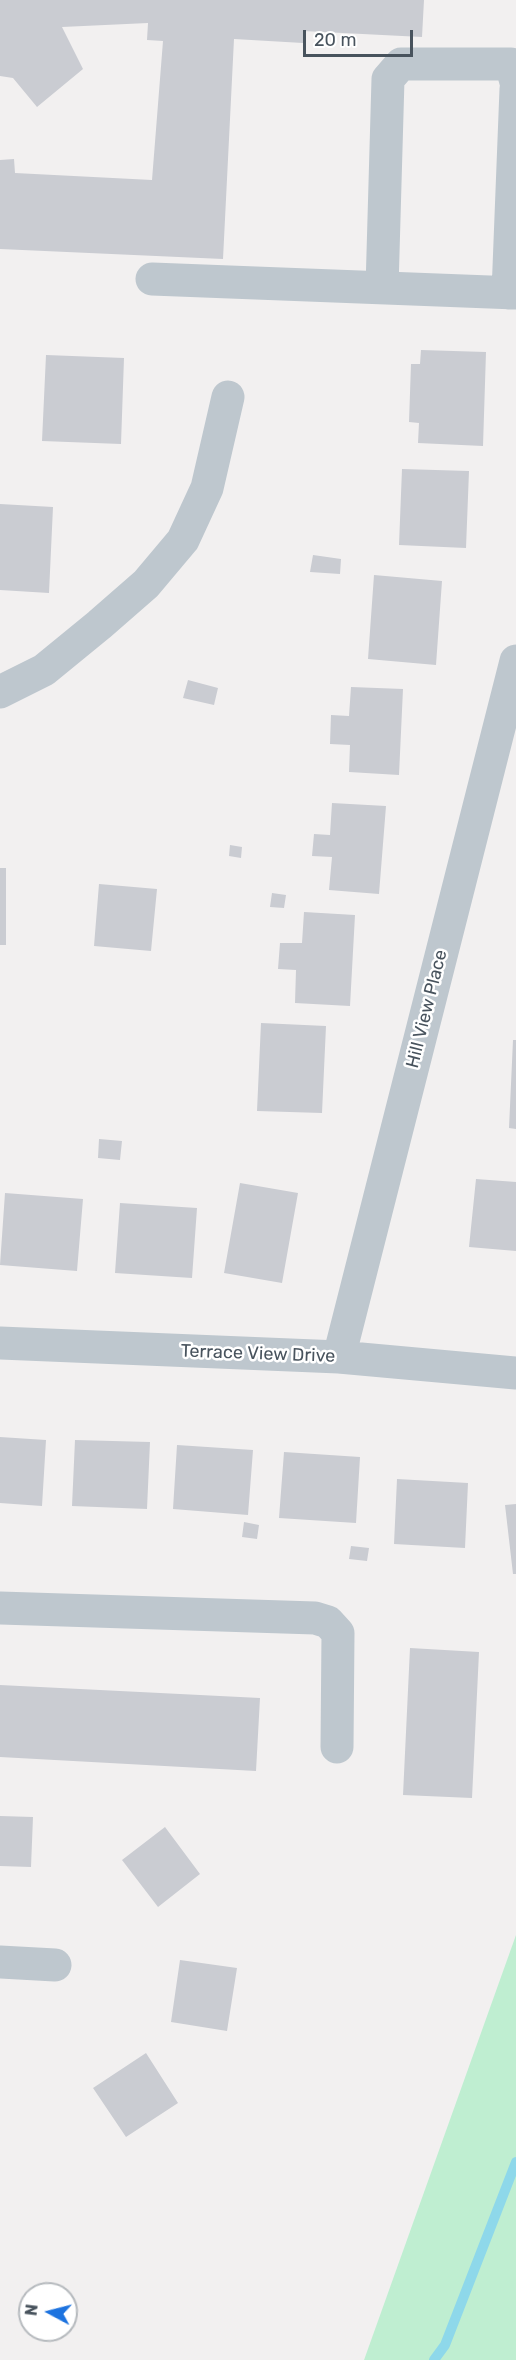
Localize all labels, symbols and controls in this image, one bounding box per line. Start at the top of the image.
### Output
scale bar [306,18,416,56]
text: 20 m [314,29,356,51]
street label: Hill View Place [402,948,452,1070]
street label: Terrace View Drive [180,1341,336,1367]
north arrow [18,2282,78,2342]
text: N [21,2303,42,2317]

